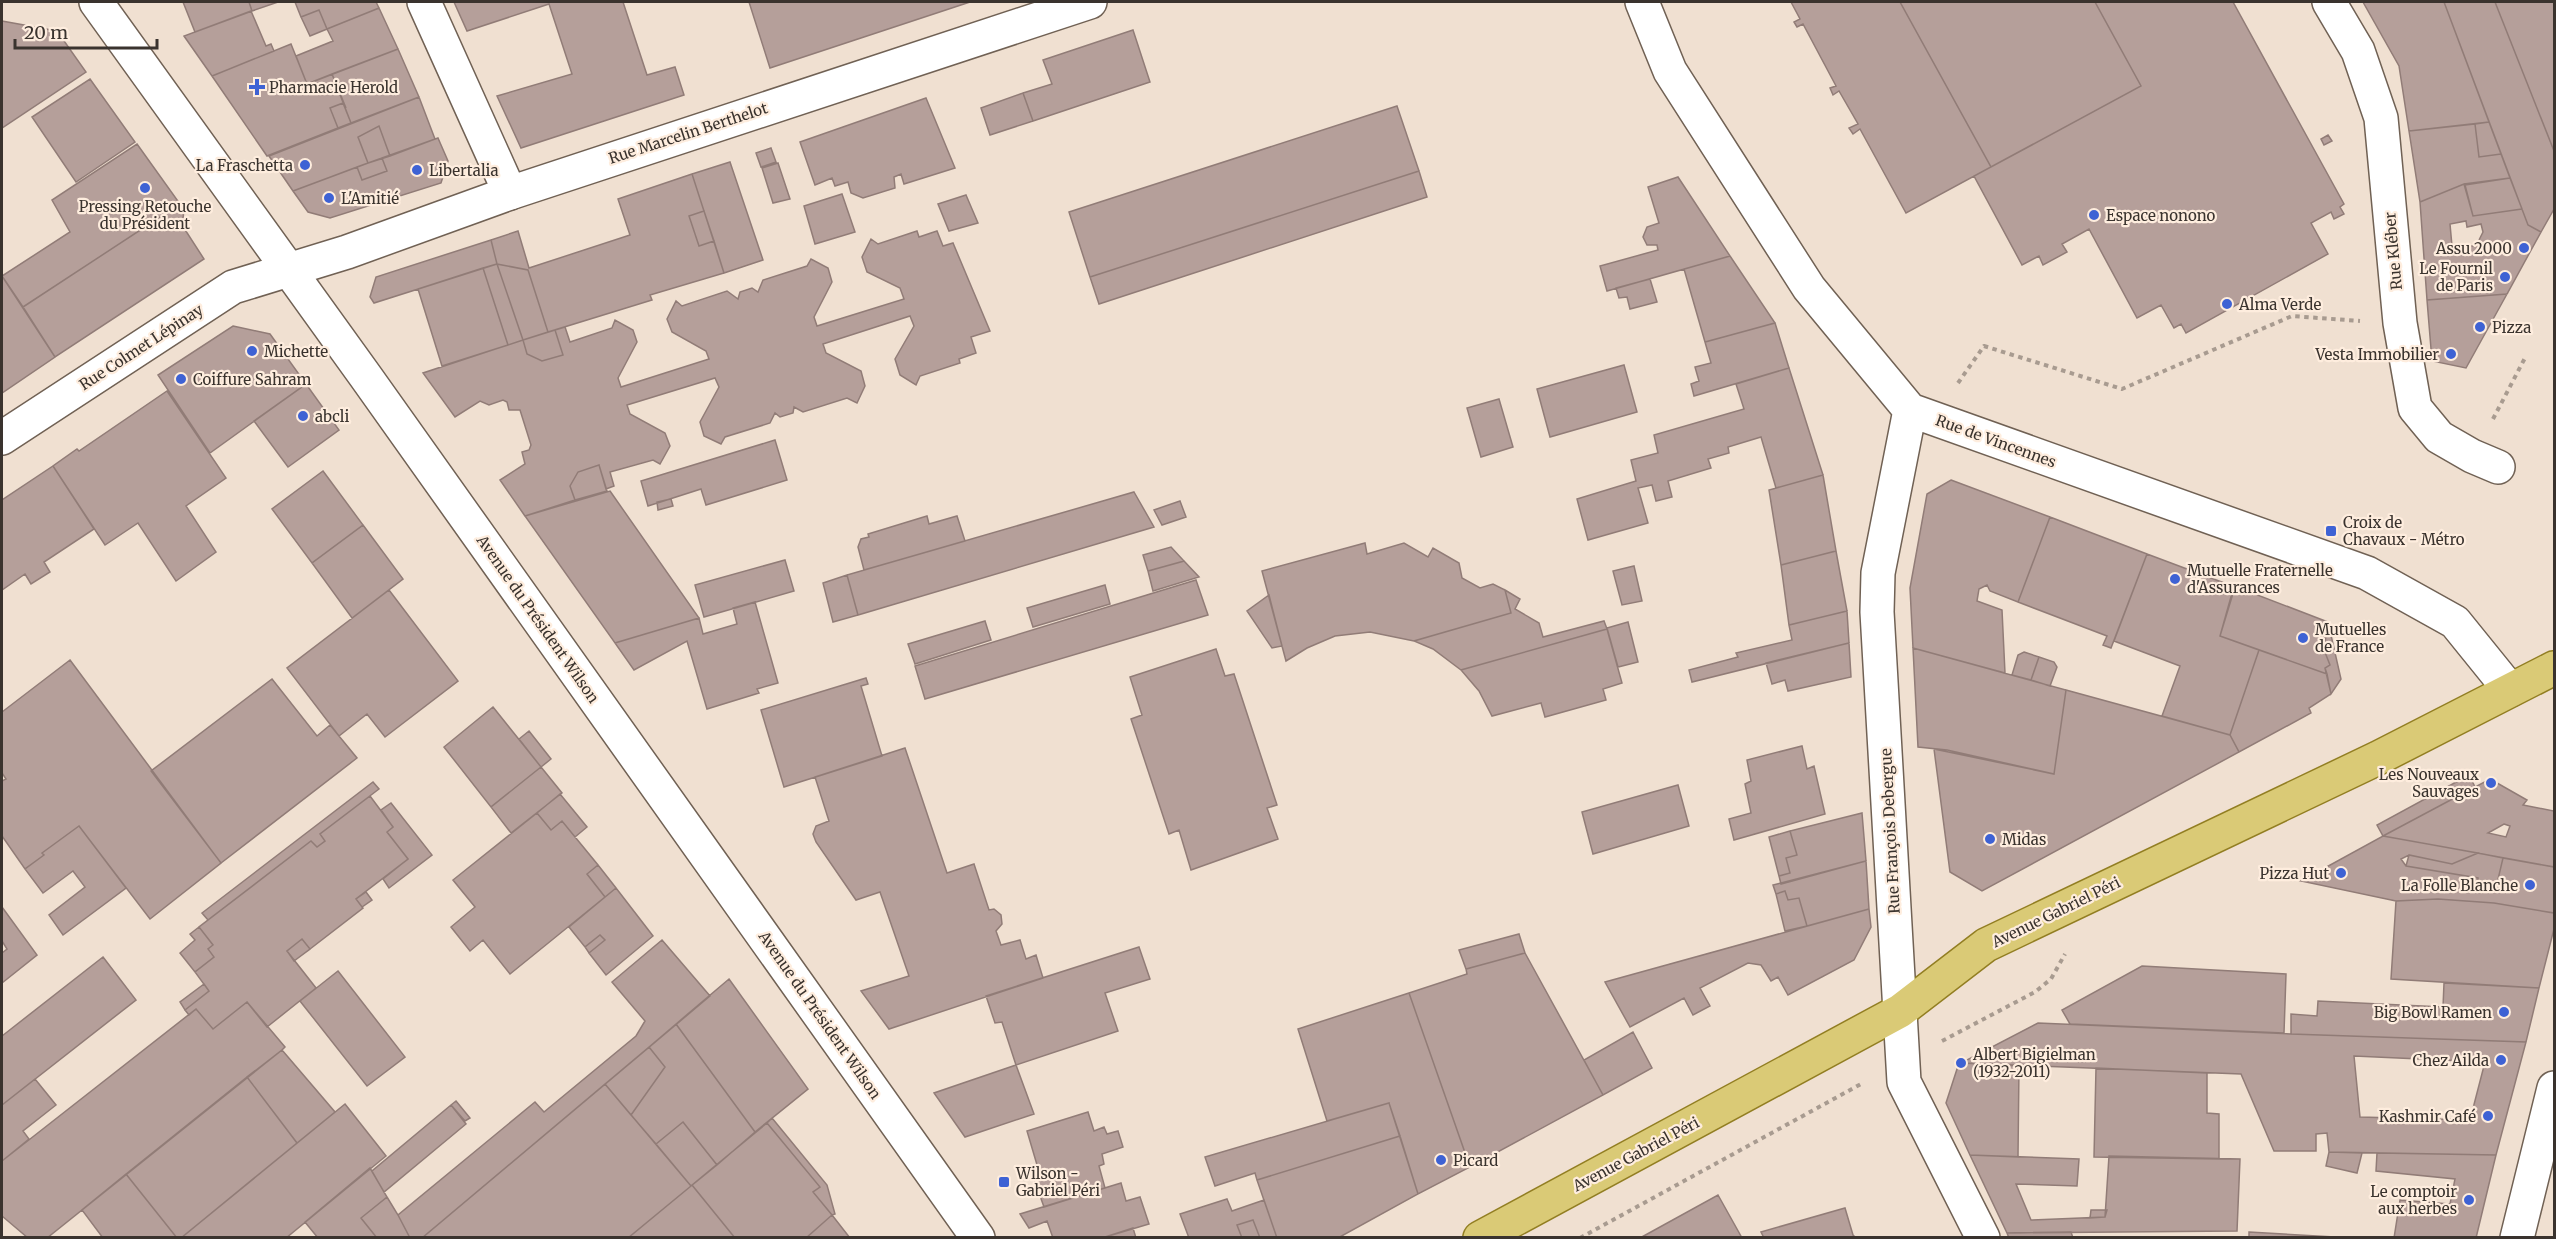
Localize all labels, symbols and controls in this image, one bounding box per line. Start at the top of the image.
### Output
scale bar [15,12,158,50]
text: 20 m [24,21,68,44]
place label: Pharmacie Herold [269,78,398,97]
marker: Pharmacie Herold [250,80,264,94]
street label: Rue Marcelin Berthelot [606,98,770,168]
place label: La Fraschetta [196,156,293,175]
marker: La Fraschetta [298,158,312,172]
place label: Libertalia [429,161,498,180]
marker: Libertalia [410,163,424,177]
marker: Pressing Retouche du Président [138,181,152,195]
place label: L'Amitié [341,189,399,208]
marker: L'Amitié [322,191,336,205]
place label: Pressing Retouche du Président [79,197,211,233]
place label: Espace nonono [2106,206,2216,225]
marker: Espace nonono [2087,208,2101,222]
street label: Rue Kléber [2380,211,2406,291]
place label: Assu 2000 [2435,239,2512,258]
marker: Assu 2000 [2517,241,2531,255]
place label: Le Fournil de Paris [2419,259,2493,295]
marker: Le Fournil de Paris [2498,270,2512,284]
place label: Alma Verde [2238,295,2321,314]
marker: Alma Verde [2220,297,2234,311]
street label: Rue Colmet Lépinay [76,300,207,394]
place label: Pizza [2492,318,2531,337]
marker: Pizza [2473,320,2487,334]
place label: Michette [264,342,328,361]
marker: Michette [245,344,259,358]
place label: Vesta Immobilier [2314,345,2439,364]
marker: Vesta Immobilier [2444,347,2458,361]
place label: Coiffure Sahram [193,370,311,389]
marker: Coiffure Sahram [174,372,188,386]
place label: abcli [315,407,349,426]
marker: abcli [296,409,310,423]
street label: Rue de Vincennes [1933,410,2059,472]
place label: Croix de Chavaux - Métro [2343,513,2465,549]
marker: Croix de Chavaux - Métro [2324,524,2338,538]
street label: Avenue du Président Wilson [472,531,603,707]
place label: Mutuelle Fraternelle d'Assurances [2187,561,2333,597]
marker: Mutuelle Fraternelle d'Assurances [2168,572,2182,586]
place label: Mutuelles de France [2315,620,2386,656]
marker: Mutuelles de France [2296,631,2310,645]
street label: Rue François Debergue [1876,748,1904,914]
place label: Les Nouveaux Sauvages [2379,765,2479,801]
marker: Les Nouveaux Sauvages [2484,776,2498,790]
place label: Midas [2002,830,2046,849]
marker: Midas [1983,832,1997,846]
place label: Pizza Hut [2259,864,2329,883]
marker: Pizza Hut [2334,866,2348,880]
street label: Avenue Gabriel Péri [1988,873,2123,952]
place label: La Folle Blanche [2401,876,2518,895]
marker: La Folle Blanche [2523,878,2537,892]
street label: Avenue du Président Wilson [754,927,885,1103]
place label: Big Bowl Ramen [2374,1003,2492,1022]
marker: Big Bowl Ramen [2497,1005,2511,1019]
place label: Albert Bigielman (1932-2011) [1972,1045,2096,1081]
place label: Chez Ailda [2412,1051,2489,1070]
marker: Chez Ailda [2494,1053,2508,1067]
marker: Albert Bigielman (1932-2011) [1954,1056,1968,1070]
place label: Kashmir Café [2379,1107,2476,1126]
marker: Kashmir Café [2481,1109,2495,1123]
street label: Avenue Gabriel Péri [1569,1113,1703,1196]
place label: Picard [1453,1151,1498,1170]
marker: Picard [1434,1153,1448,1167]
place label: Wilson - Gabriel Péri [1015,1164,1100,1200]
marker: Wilson - Gabriel Péri [997,1175,1011,1189]
place label: Le comptoir aux herbes [2370,1182,2457,1218]
marker: Le comptoir aux herbes [2462,1193,2476,1207]

